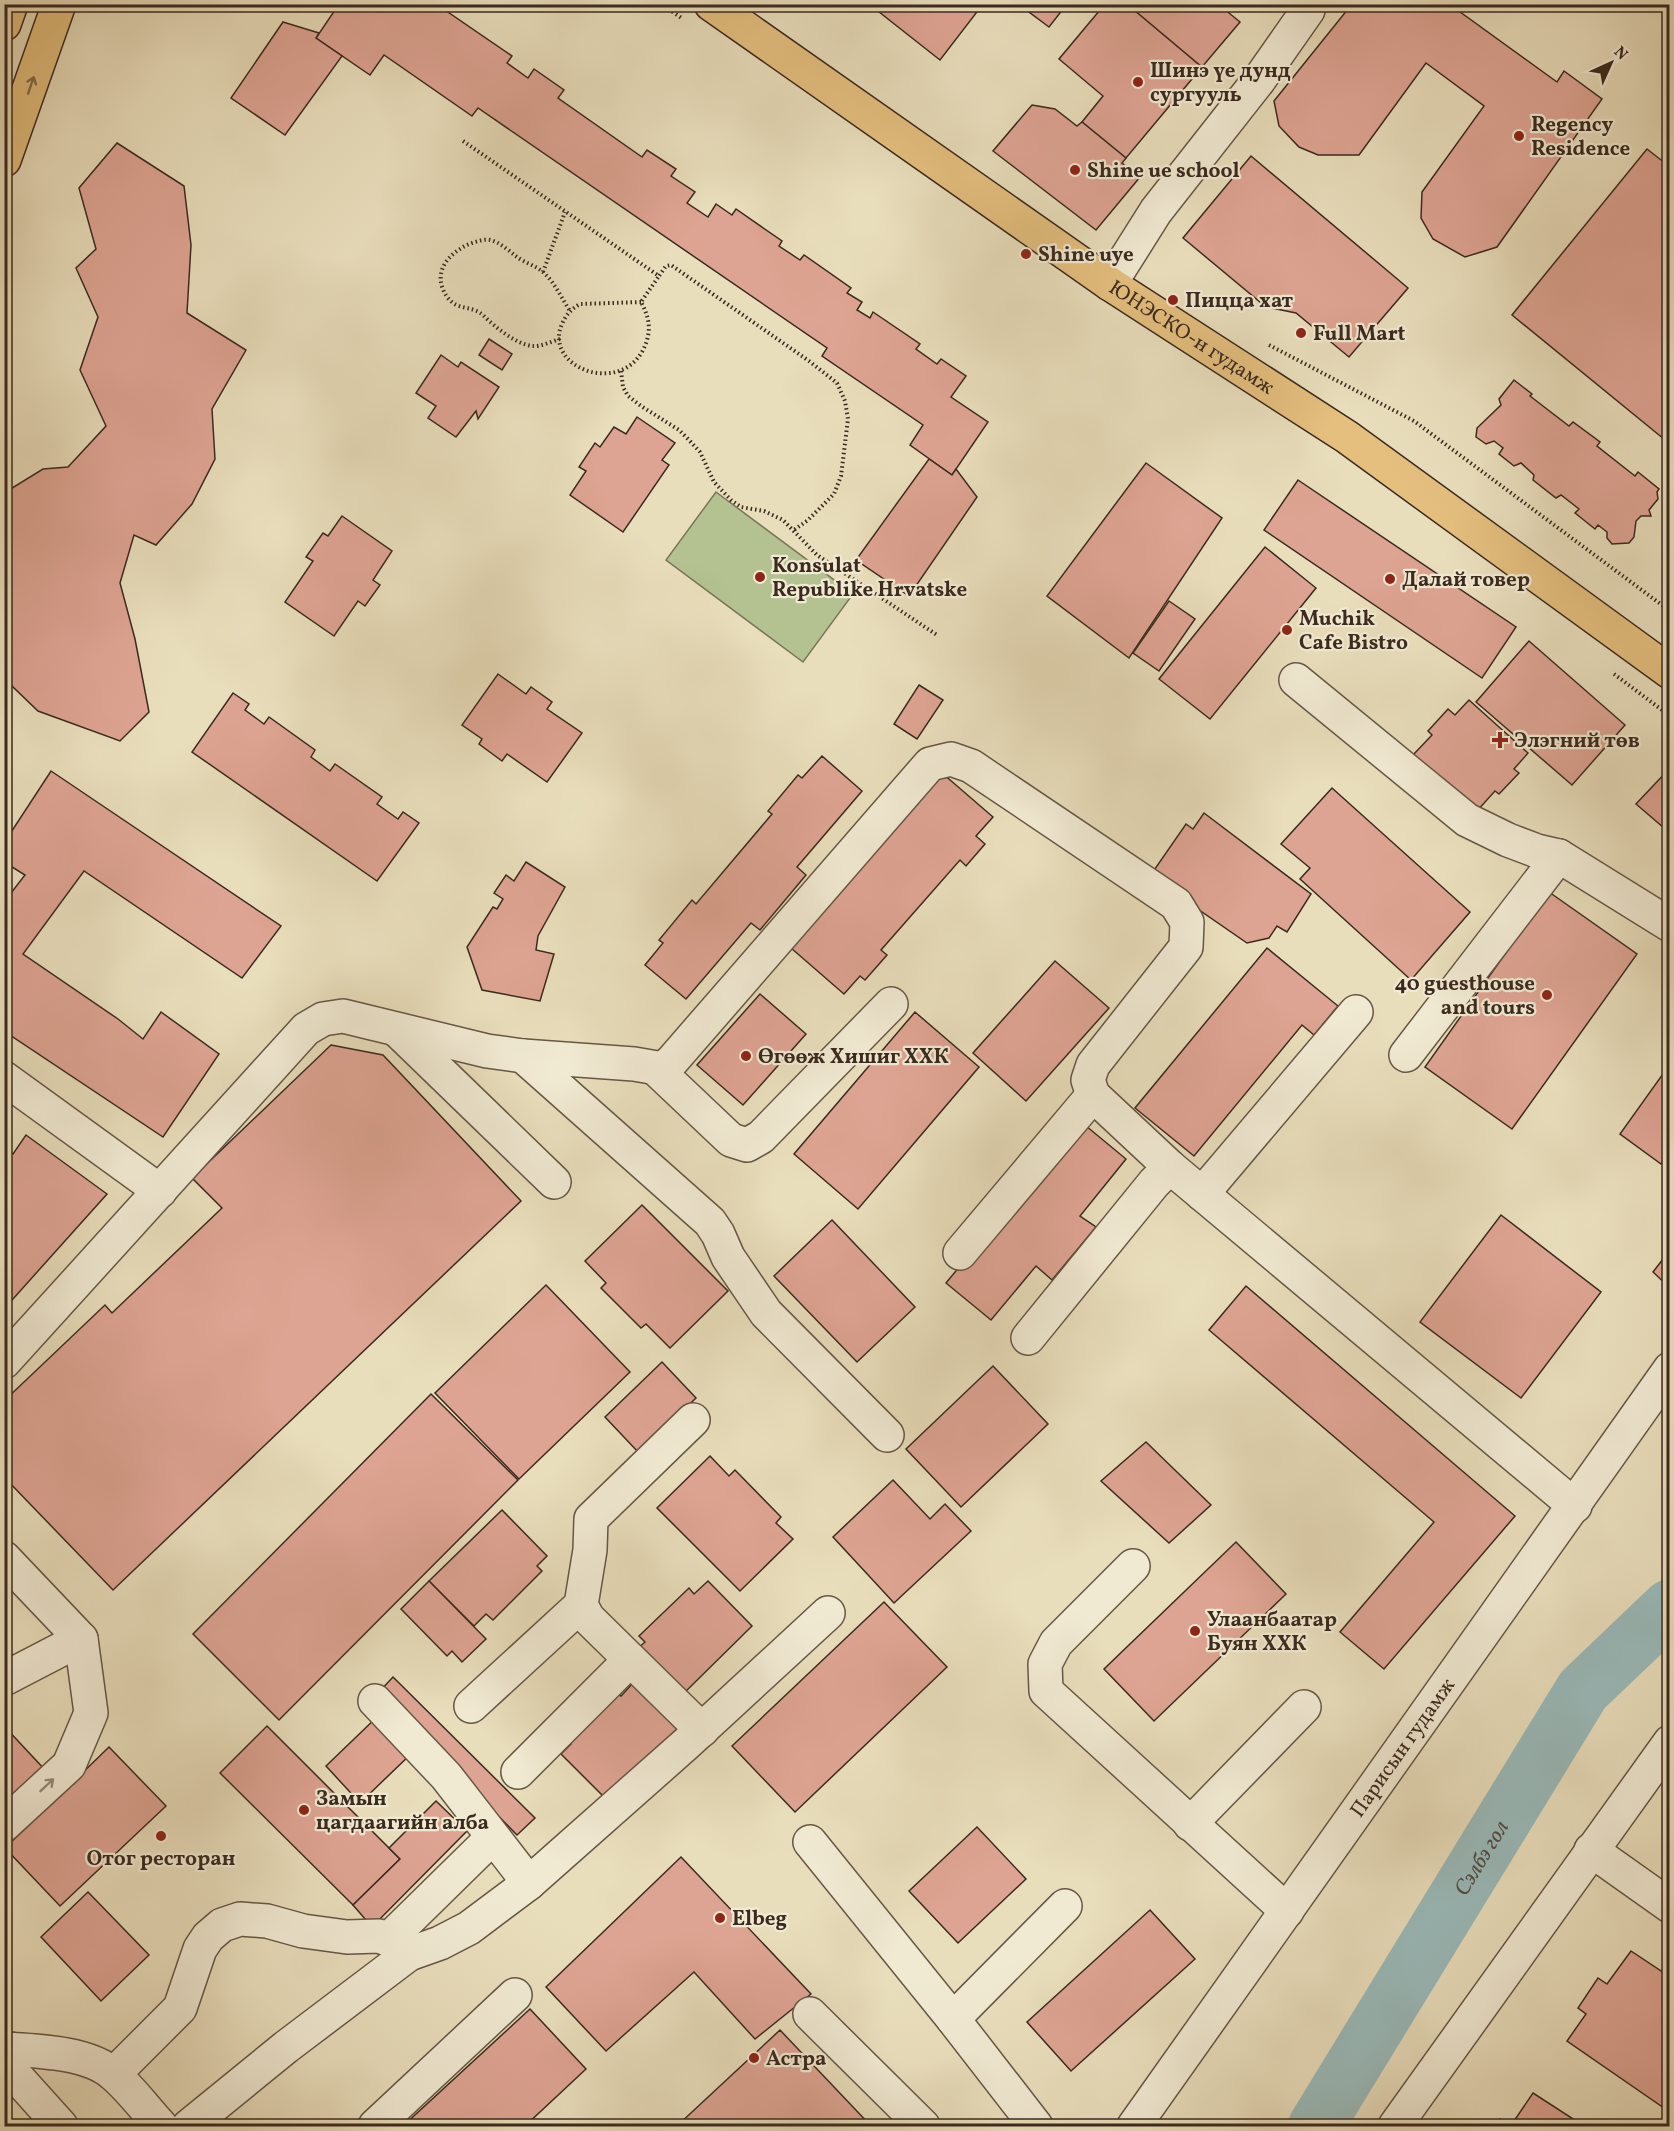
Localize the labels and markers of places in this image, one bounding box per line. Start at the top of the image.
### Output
place label: Шинэ үе дунд сургууль [1150,57,1291,110]
marker: Шинэ үе дунд сургууль [1131,75,1145,89]
place label: Regency Residence [1531,111,1630,164]
marker: Regency Residence [1512,129,1526,143]
place label: Shine ue school [1087,157,1240,186]
marker: Shine ue school [1068,163,1082,177]
place label: Shine uye [1038,241,1134,270]
marker: Shine uye [1019,247,1033,261]
place label: Пицца хат [1185,287,1294,316]
marker: Пицца хат [1166,293,1180,307]
place label: Full Mart [1313,320,1406,349]
marker: Full Mart [1294,326,1308,340]
place label: Konsulat Republike Hrvatske [772,552,967,605]
place label: Далай товер [1402,566,1530,595]
marker: Konsulat Republike Hrvatske [753,570,767,584]
marker: Далай товер [1383,572,1397,586]
place label: Muchik Cafe Bistro [1299,605,1408,658]
marker: Muchik Cafe Bistro [1280,623,1294,637]
place label: Элэгний төв [1514,727,1640,756]
marker: Элэгний төв [1491,731,1509,749]
place label: 40 guesthouse and tours [1394,970,1535,1023]
marker: 40 guesthouse and tours [1540,988,1554,1002]
place label: Өгөөж Хишиг ХХК [758,1043,949,1072]
marker: Өгөөж Хишиг ХХК [739,1049,753,1063]
place label: Улаанбаатар Буян ХХК [1207,1606,1337,1659]
marker: Улаанбаатар Буян ХХК [1188,1624,1202,1638]
place label: Замын цагдаагийн алба [316,1785,489,1838]
marker: Замын цагдаагийн алба [297,1803,311,1817]
marker: Отог ресторан [154,1829,168,1843]
place label: Отог ресторан [87,1845,235,1874]
place label: Elbeg [732,1905,787,1934]
marker: Elbeg [713,1911,727,1925]
place label: Астра [766,2045,827,2074]
marker: Астра [747,2051,761,2065]

